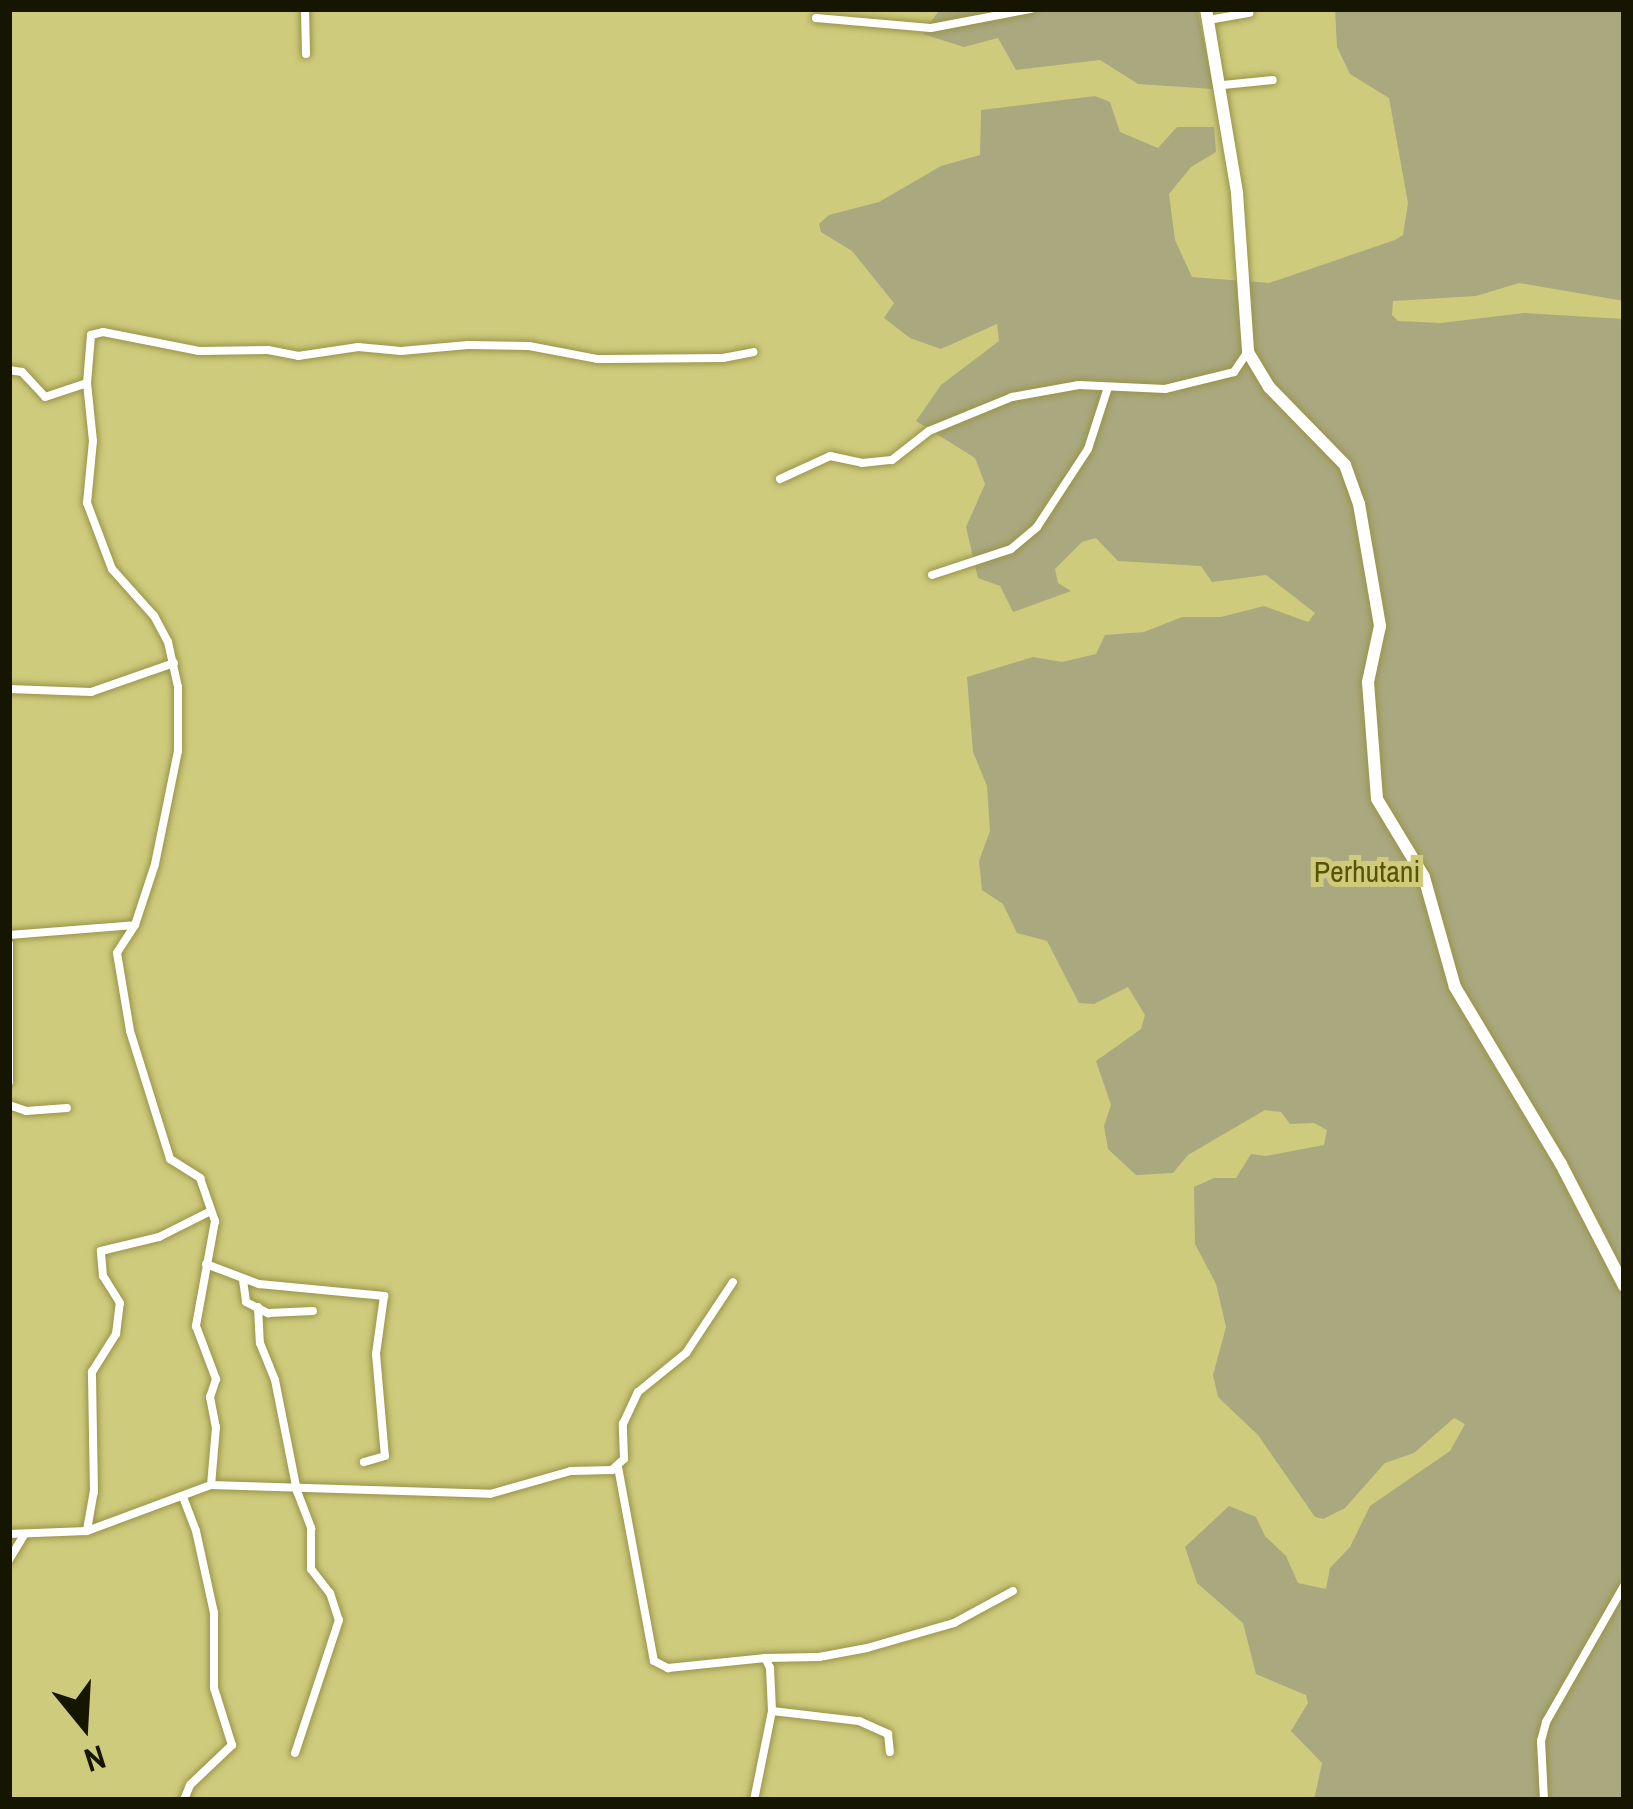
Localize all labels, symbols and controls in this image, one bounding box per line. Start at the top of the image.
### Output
park label: Perhutani [1314,853,1420,889]
north arrow [24,1665,144,1785]
text: N [79,1735,111,1783]

